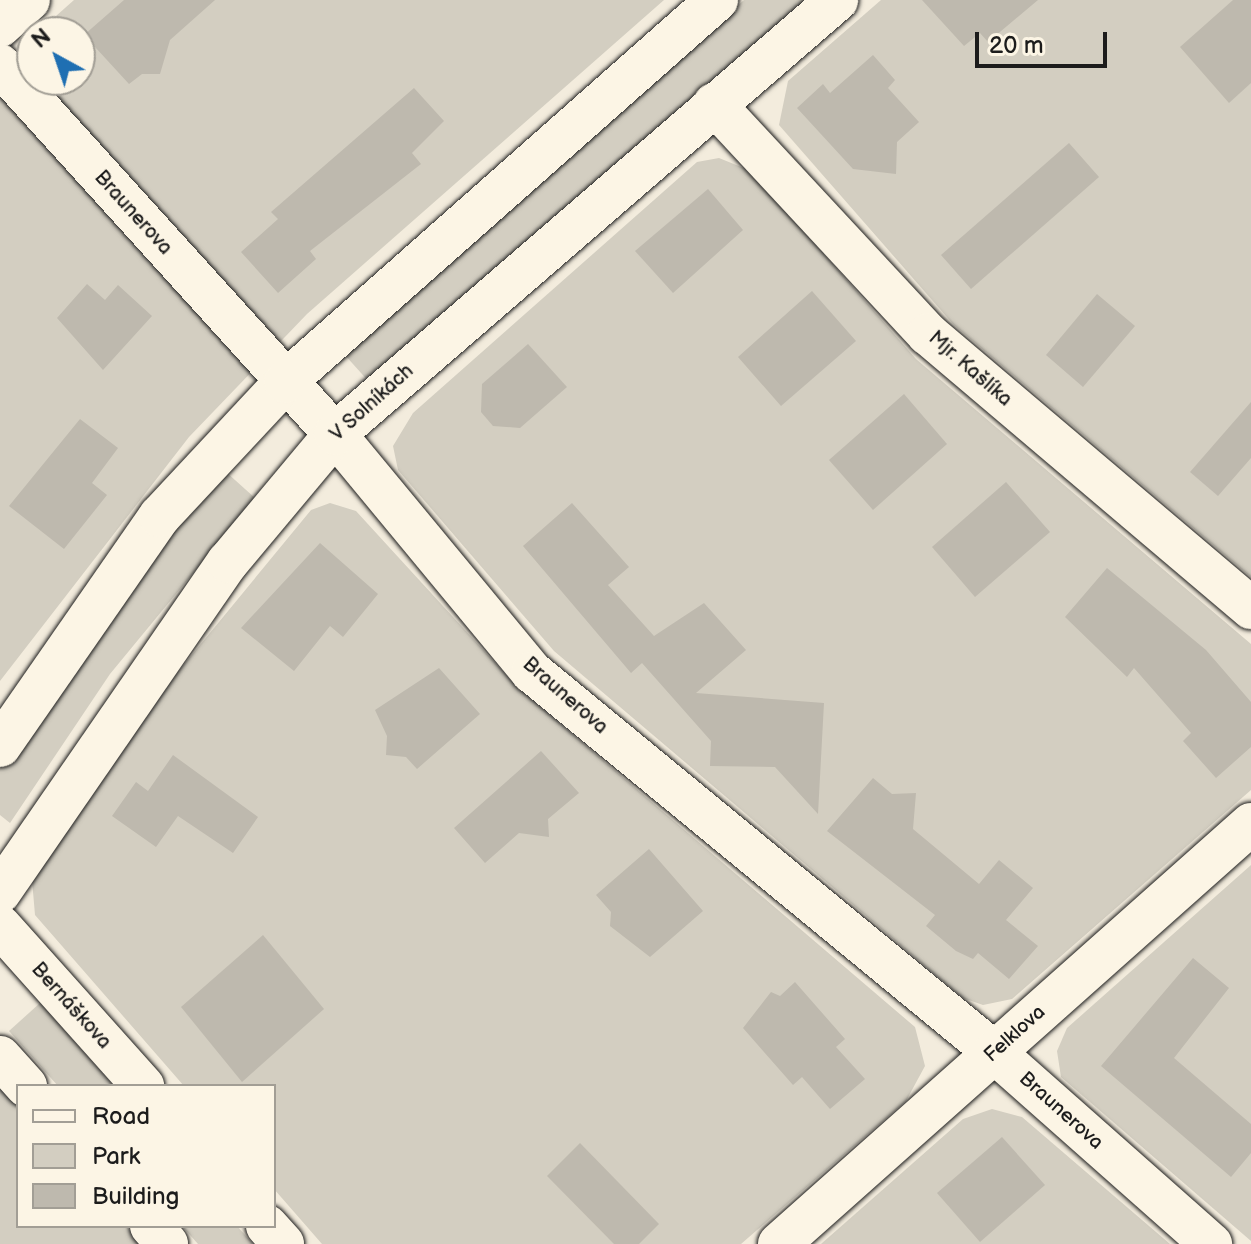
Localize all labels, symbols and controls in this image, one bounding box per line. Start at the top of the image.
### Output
north arrow [16,16,96,96]
scale bar [979,16,1111,66]
text: N [27,23,57,54]
text: 20 m [989,31,1044,60]
street label: Braunerova [89,166,177,260]
street label: Mjr. Kašlíka [923,326,1017,412]
street label: V Solníkách [325,359,419,447]
street label: Braunerova [518,653,612,739]
street label: Bernáškova [26,958,116,1054]
street label: Felklova [980,1000,1050,1068]
street label: Braunerova [1014,1067,1108,1155]
legend [16,1084,276,1228]
text: Road [92,1102,150,1131]
text: Park [92,1142,140,1171]
text: Building [92,1182,179,1211]

